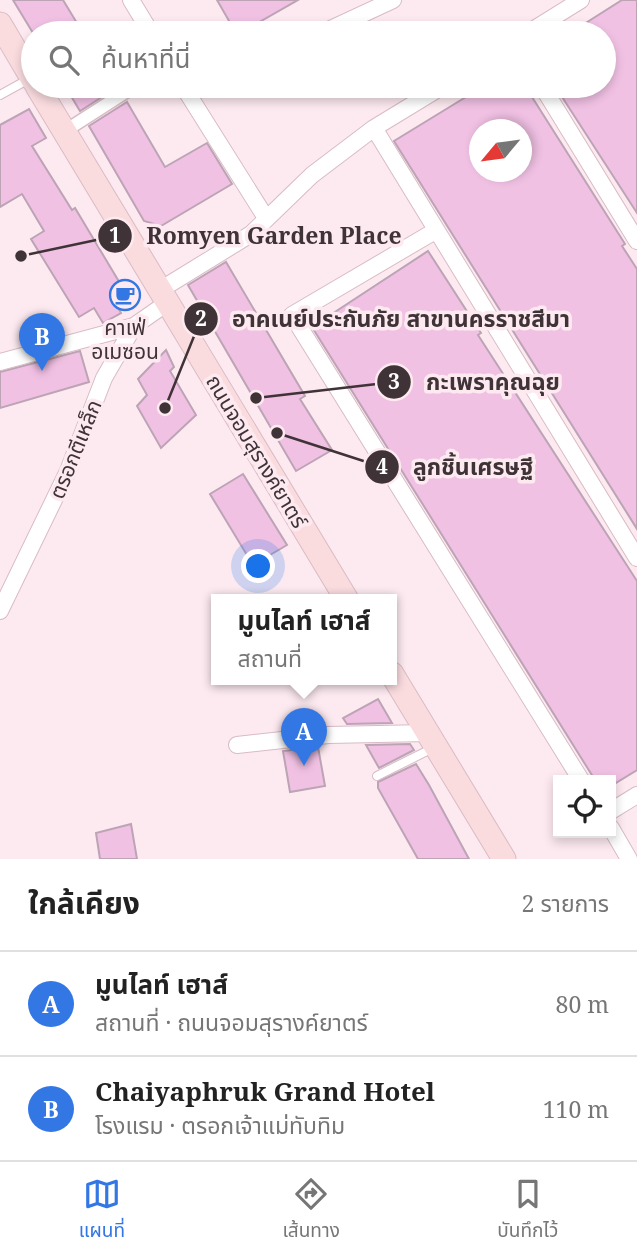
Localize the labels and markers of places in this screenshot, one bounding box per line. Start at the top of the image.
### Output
callout: Romyen Garden Place [98,214,416,258]
cafe icon: คาเฟ่ อเมซอน [108,278,142,312]
callout: อาคเนย์ประกันภัย สาขานครราชสีมา [183,297,584,341]
pin: B [19,313,65,371]
place label: คาเฟ่ อเมซอน [91,313,159,365]
callout: กะเพราคุณฉุย [377,360,574,404]
callout: ลูกชิ้นเศรษฐี [364,445,547,489]
pin: A [281,708,327,766]

